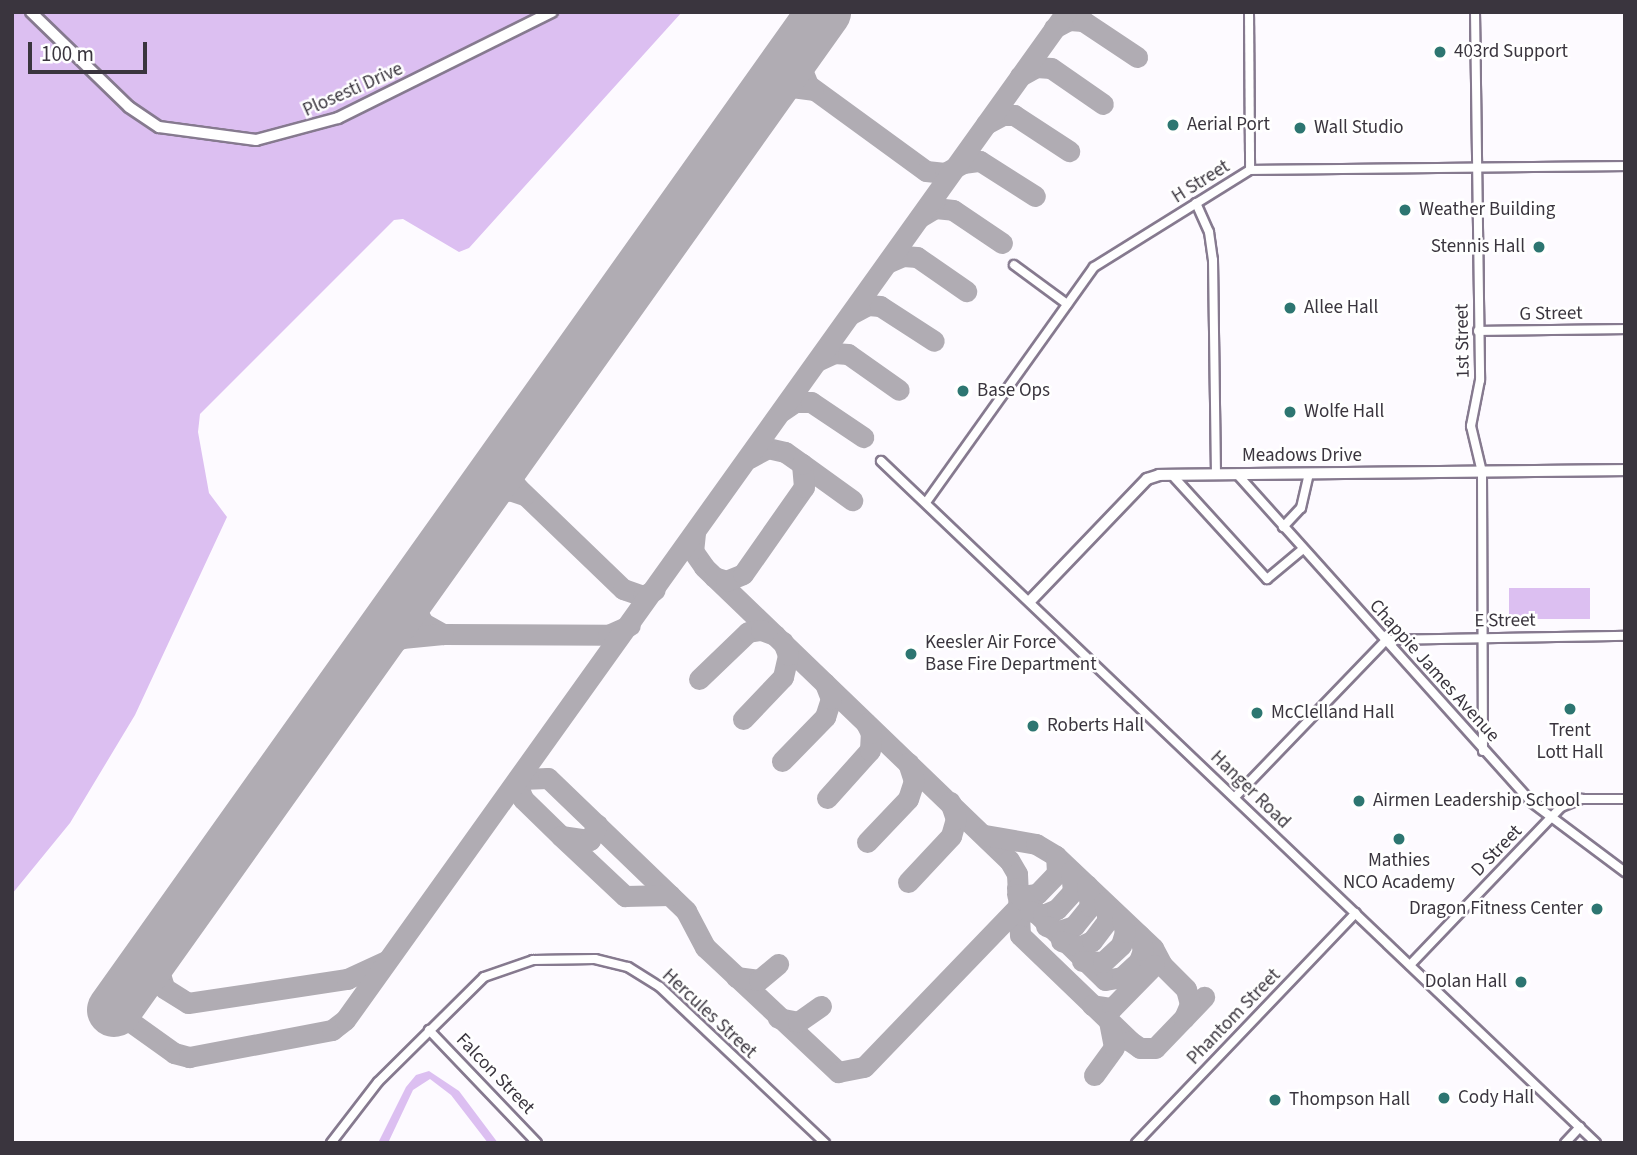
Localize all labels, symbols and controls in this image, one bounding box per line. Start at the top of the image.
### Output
scale bar [32,28,150,72]
text: 100 m [41,39,94,69]
place label: 403rd Support [1454,41,1568,63]
marker: 403rd Support [1432,44,1448,60]
street label: Plosesti Drive [300,58,406,122]
place label: Aerial Port [1187,114,1270,136]
marker: Aerial Port [1165,117,1181,133]
place label: Wall Studio [1314,117,1404,139]
marker: Wall Studio [1292,120,1308,136]
street label: H Street [1168,155,1234,209]
place label: Weather Building [1419,199,1555,221]
marker: Weather Building [1397,202,1413,218]
place label: Stennis Hall [1431,236,1525,258]
marker: Stennis Hall [1531,239,1547,255]
place label: Allee Hall [1304,297,1378,319]
marker: Allee Hall [1282,300,1298,316]
street label: G Street [1519,302,1583,326]
street label: 1st Street [1451,303,1475,379]
place label: Base Ops [977,380,1050,402]
marker: Base Ops [955,383,971,399]
place label: Wolfe Hall [1304,401,1384,423]
marker: Wolfe Hall [1282,404,1298,420]
street label: Meadows Drive [1242,445,1362,467]
street label: Chappie James Avenue [1364,595,1504,747]
street label: E Street [1474,609,1536,633]
place label: Keesler Air Force Base Fire Department [925,632,1097,676]
marker: Keesler Air Force Base Fire Department [903,646,919,662]
marker: Trent Lott Hall [1562,701,1578,717]
place label: McClelland Hall [1271,702,1394,724]
marker: McClelland Hall [1249,705,1265,721]
place label: Roberts Hall [1047,715,1144,737]
marker: Roberts Hall [1025,718,1041,734]
place label: Trent Lott Hall [1537,720,1603,764]
street label: Hanger Road [1205,746,1295,834]
place label: Airmen Leadership School [1373,790,1580,812]
marker: Airmen Leadership School [1351,793,1367,809]
street label: D Street [1467,820,1527,882]
marker: Mathies NCO Academy [1391,831,1407,847]
place label: Mathies NCO Academy [1343,850,1455,894]
place label: Dragon Fitness Center [1409,898,1583,920]
marker: Dragon Fitness Center [1589,901,1605,917]
street label: Hercules Street [657,964,761,1064]
street label: Phantom Street [1182,964,1286,1070]
place label: Dolan Hall [1425,971,1507,993]
marker: Dolan Hall [1513,974,1529,990]
street label: Falcon Street [451,1029,539,1119]
place label: Cody Hall [1458,1087,1534,1109]
place label: Thompson Hall [1289,1089,1410,1111]
marker: Cody Hall [1436,1090,1452,1106]
marker: Thompson Hall [1267,1092,1283,1108]

